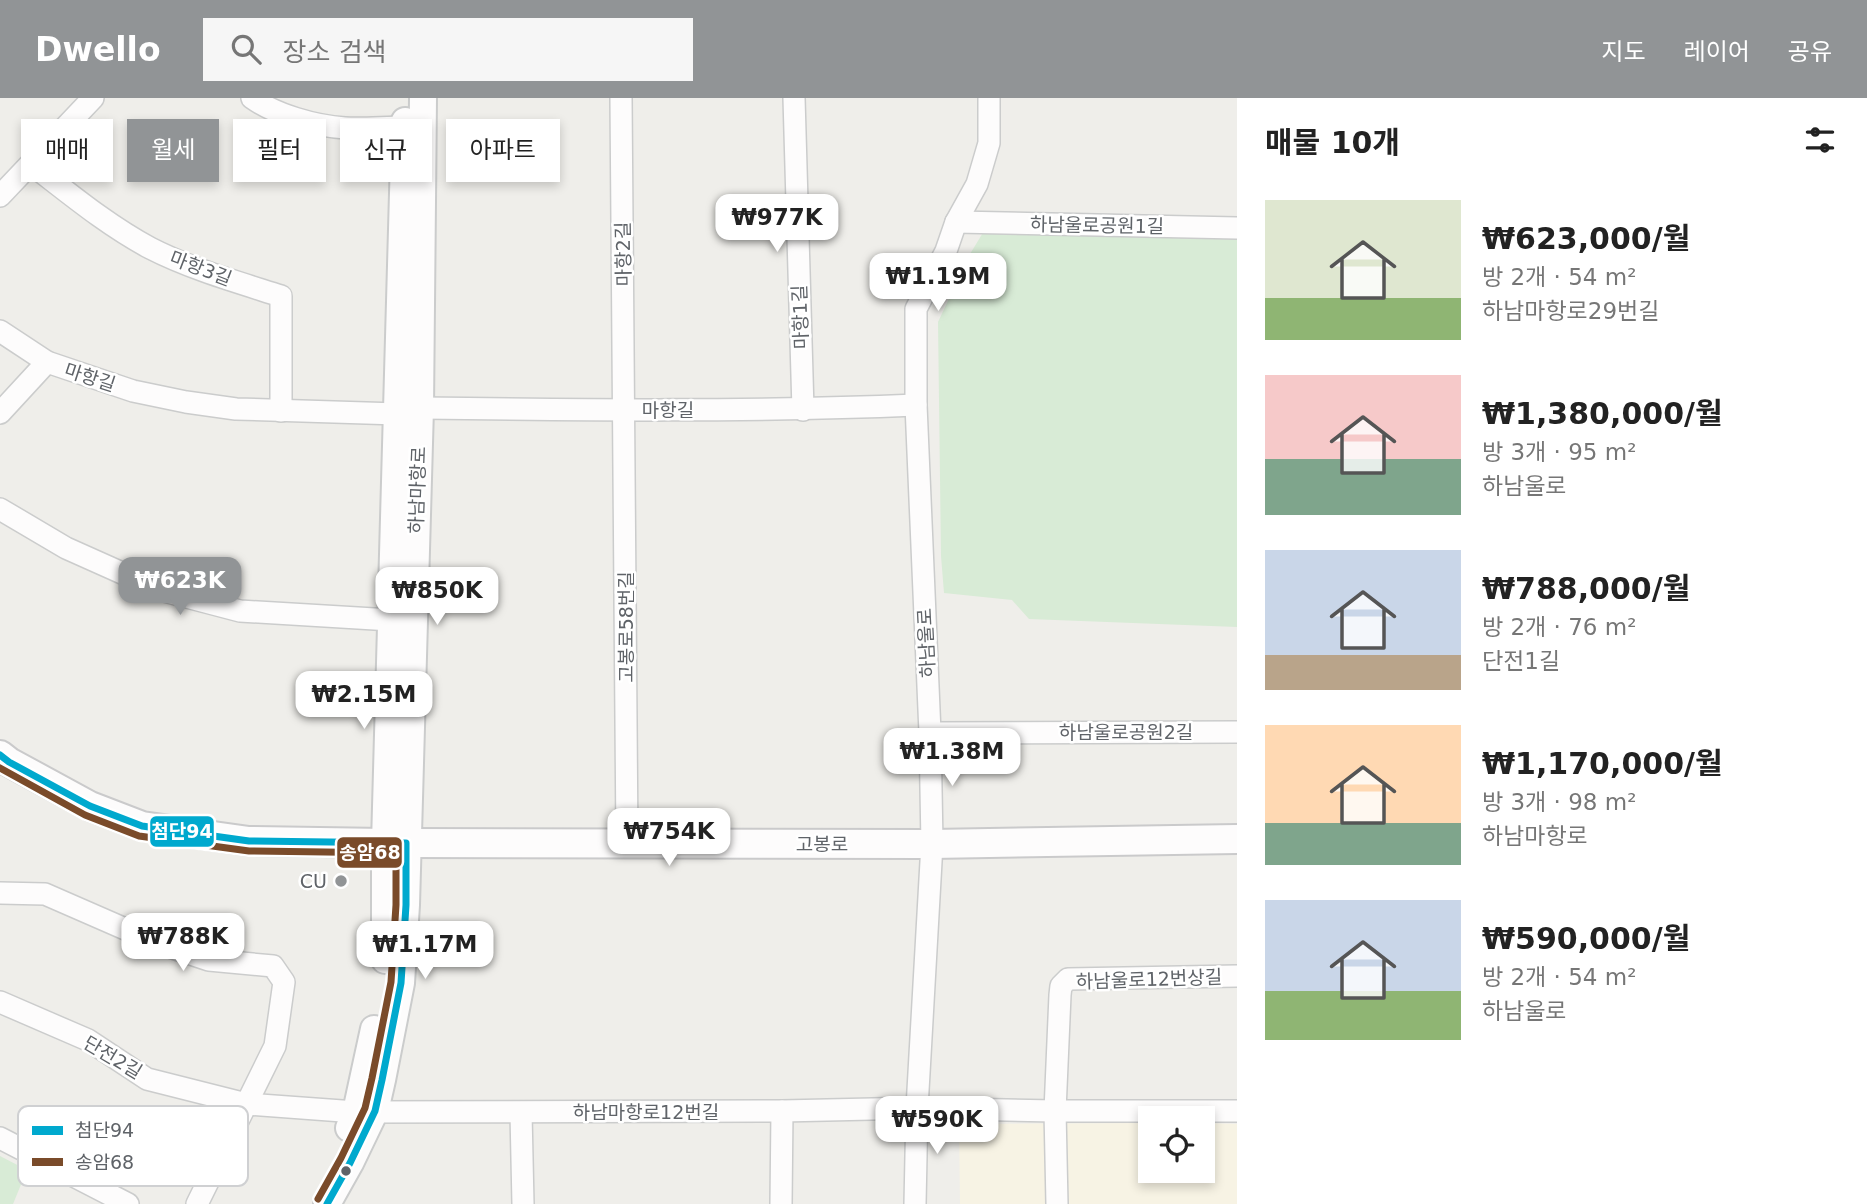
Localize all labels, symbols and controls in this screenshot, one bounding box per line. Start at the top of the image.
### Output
search box [203,18,693,81]
text: Dwello [35,30,161,69]
icon: search [227,30,265,68]
text: 장소 검색 [283,37,387,67]
text: 지도 [1601,38,1646,66]
text: 레이어 [1684,38,1750,66]
text: 공유 [1788,38,1832,66]
chip: 매매 [21,119,113,182]
chip: 월세 [127,119,219,182]
chip: 필터 [233,119,326,182]
chip: 신규 [340,119,432,182]
chip: 아파트 [446,119,560,182]
icon: filters [1801,121,1839,159]
text: 매물 10개 [1265,125,1400,160]
pin: ₩977K [728,194,826,254]
text: ₩977K [731,204,823,230]
street label: 하남울로공원1길 [1030,213,1164,237]
text: ₩623,000/월 [1482,221,1690,256]
street label: 마항2길 [611,222,635,286]
icon: home [1321,228,1405,312]
street label: 마항3길 [167,246,235,290]
pin: ₩1.19M [881,254,995,313]
text: ₩1.19M [885,263,991,289]
text: 방 2개 · 54 m² [1482,264,1636,290]
street label: 마항1길 [788,284,812,350]
text: 하남마항로29번길 [1482,298,1659,324]
street label: 마항길 [62,358,118,396]
text: ₩1,380,000/월 [1482,396,1723,431]
street label: 마항길 [642,399,694,421]
icon: home [1321,403,1405,487]
text: 방 3개 · 95 m² [1482,439,1636,465]
street label: 하남마항로 [404,446,430,534]
text: 하남울로 [1482,473,1567,499]
pin: ₩623K [131,558,229,617]
text: ₩623K [134,567,226,593]
pin: ₩850K [388,568,486,627]
street label: 고봉로58번길 [615,571,637,683]
text: ₩788,000/월 [1482,571,1690,606]
text: ₩850K [391,577,483,603]
icon: home [1321,578,1405,662]
street label: 하남울로 [913,608,939,678]
text: 방 2개 · 76 m² [1482,614,1636,640]
text: 단전1길 [1482,648,1560,674]
pin: ₩2.15M [307,672,421,731]
text: ₩2.15M [311,681,417,707]
street label: 하남울로공원2길 [1059,721,1193,743]
pin: ₩1.38M [895,728,1009,788]
text: ₩1.38M [899,738,1005,764]
text: ₩1,170,000/월 [1482,746,1723,781]
icon: home [1321,753,1405,837]
text: 방 3개 · 98 m² [1482,789,1636,815]
pin: ₩754K [620,808,718,868]
line badge: 첨단94 [149,815,215,848]
text: ₩754K [623,818,715,844]
text: 첨단94 [151,820,213,842]
text: 하남마항로 [1482,823,1588,849]
street label: 고봉로 [796,833,848,855]
line badge: 송암68 [336,836,403,869]
text: 송암68 [339,841,401,863]
place label: CU [300,870,327,892]
marker: CU [333,873,349,889]
pin: ₩788K [134,914,232,973]
text: ₩590,000/월 [1482,921,1690,956]
pin: ₩1.17M [368,922,482,981]
text: ₩788K [137,923,229,949]
icon: home [1321,928,1405,1012]
text: ₩1.17M [372,931,478,957]
text: 방 2개 · 54 m² [1482,964,1636,990]
street label: 하남울로12번상길 [1075,965,1223,993]
text: 하남울로 [1482,998,1567,1024]
street label: 단전2길 [80,1031,146,1083]
pin: ₩590K [888,1096,986,1156]
street label: 하남마항로12번길 [573,1101,719,1123]
legend [18,1106,248,1186]
text: ₩590K [891,1106,983,1132]
map controls [1138,1106,1215,1183]
button: locate [1138,1106,1215,1183]
text: 첨단94 [75,1119,134,1141]
text: 송암68 [75,1151,134,1173]
unlabelled marker [339,1164,353,1178]

